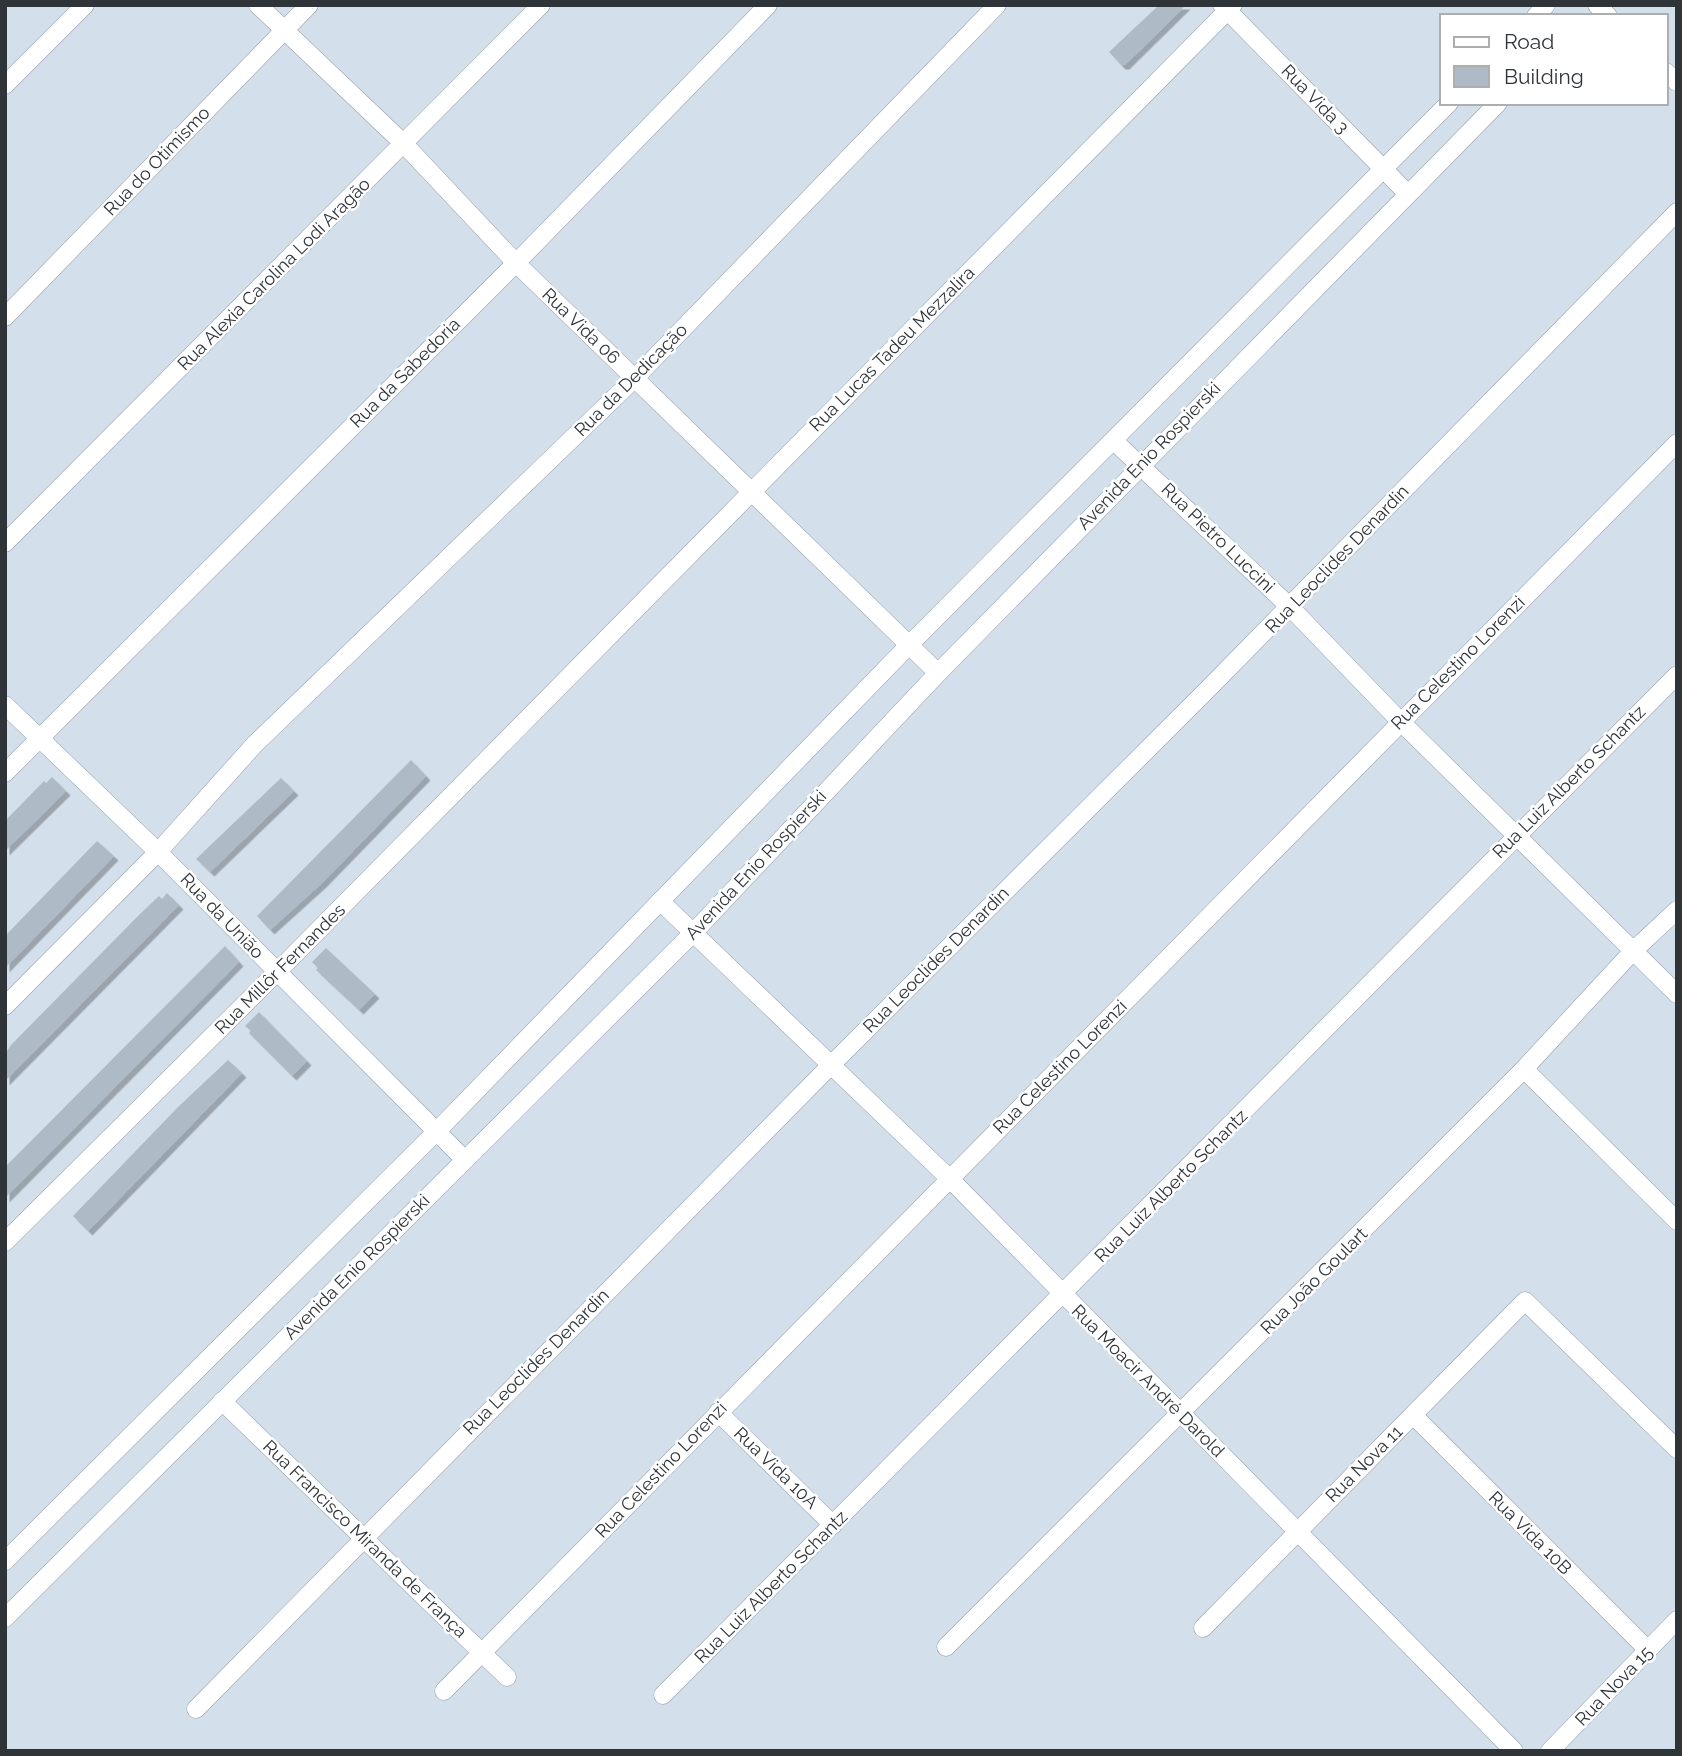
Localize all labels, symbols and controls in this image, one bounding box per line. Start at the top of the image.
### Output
legend [1440,14,1668,105]
text: Road [1504,29,1554,54]
street label: Rua Vida 3 [1277,60,1353,137]
text: Building [1504,64,1584,89]
street label: Rua do Otimismo [99,102,214,219]
street label: Rua Alexia Carolina Lodi Aragão [173,173,374,374]
street label: Rua Lucas Tadeu Mezzalira [805,262,979,436]
street label: Rua Vida 06 [538,283,625,368]
street label: Rua da Sabedoria [345,313,464,432]
street label: Rua da Dedicação [570,319,692,440]
street label: Avenida Enio Rospierski [1073,378,1225,534]
street label: Rua Pietro Luccini [1158,478,1279,597]
street label: Rua Leoclides Denardin [1261,480,1413,637]
street label: Rua Celestino Lorenzi [1386,591,1529,734]
street label: Rua Luiz Alberto Schantz [1488,701,1649,862]
street label: Avenida Enio Rospierski [681,785,830,944]
street label: Rua da União [176,869,269,963]
street label: Rua Leoclides Denardin [858,882,1013,1037]
street label: Rua Millôr Fernandes [210,899,349,1038]
street label: Rua Celestino Lorenzi [988,995,1131,1138]
street label: Rua Luiz Alberto Schantz [1090,1105,1251,1266]
street label: Avenida Enio Rospierski [280,1190,434,1344]
street label: Rua João Goulart [1256,1223,1371,1338]
street label: Rua Leoclides Denardin [458,1284,613,1439]
street label: Rua Moacir André Darold [1068,1300,1229,1461]
street label: Rua Celestino Lorenzi [590,1397,731,1542]
street label: Rua Nova 11 [1321,1421,1407,1506]
street label: Rua Vida 10A [730,1422,823,1513]
street label: Rua Francisco Miranda de França [259,1435,472,1642]
street label: Rua Vida 10B [1485,1487,1576,1578]
street label: Rua Luiz Alberto Schantz [690,1506,851,1667]
street label: Rua Nova 15 [1571,1641,1657,1730]

